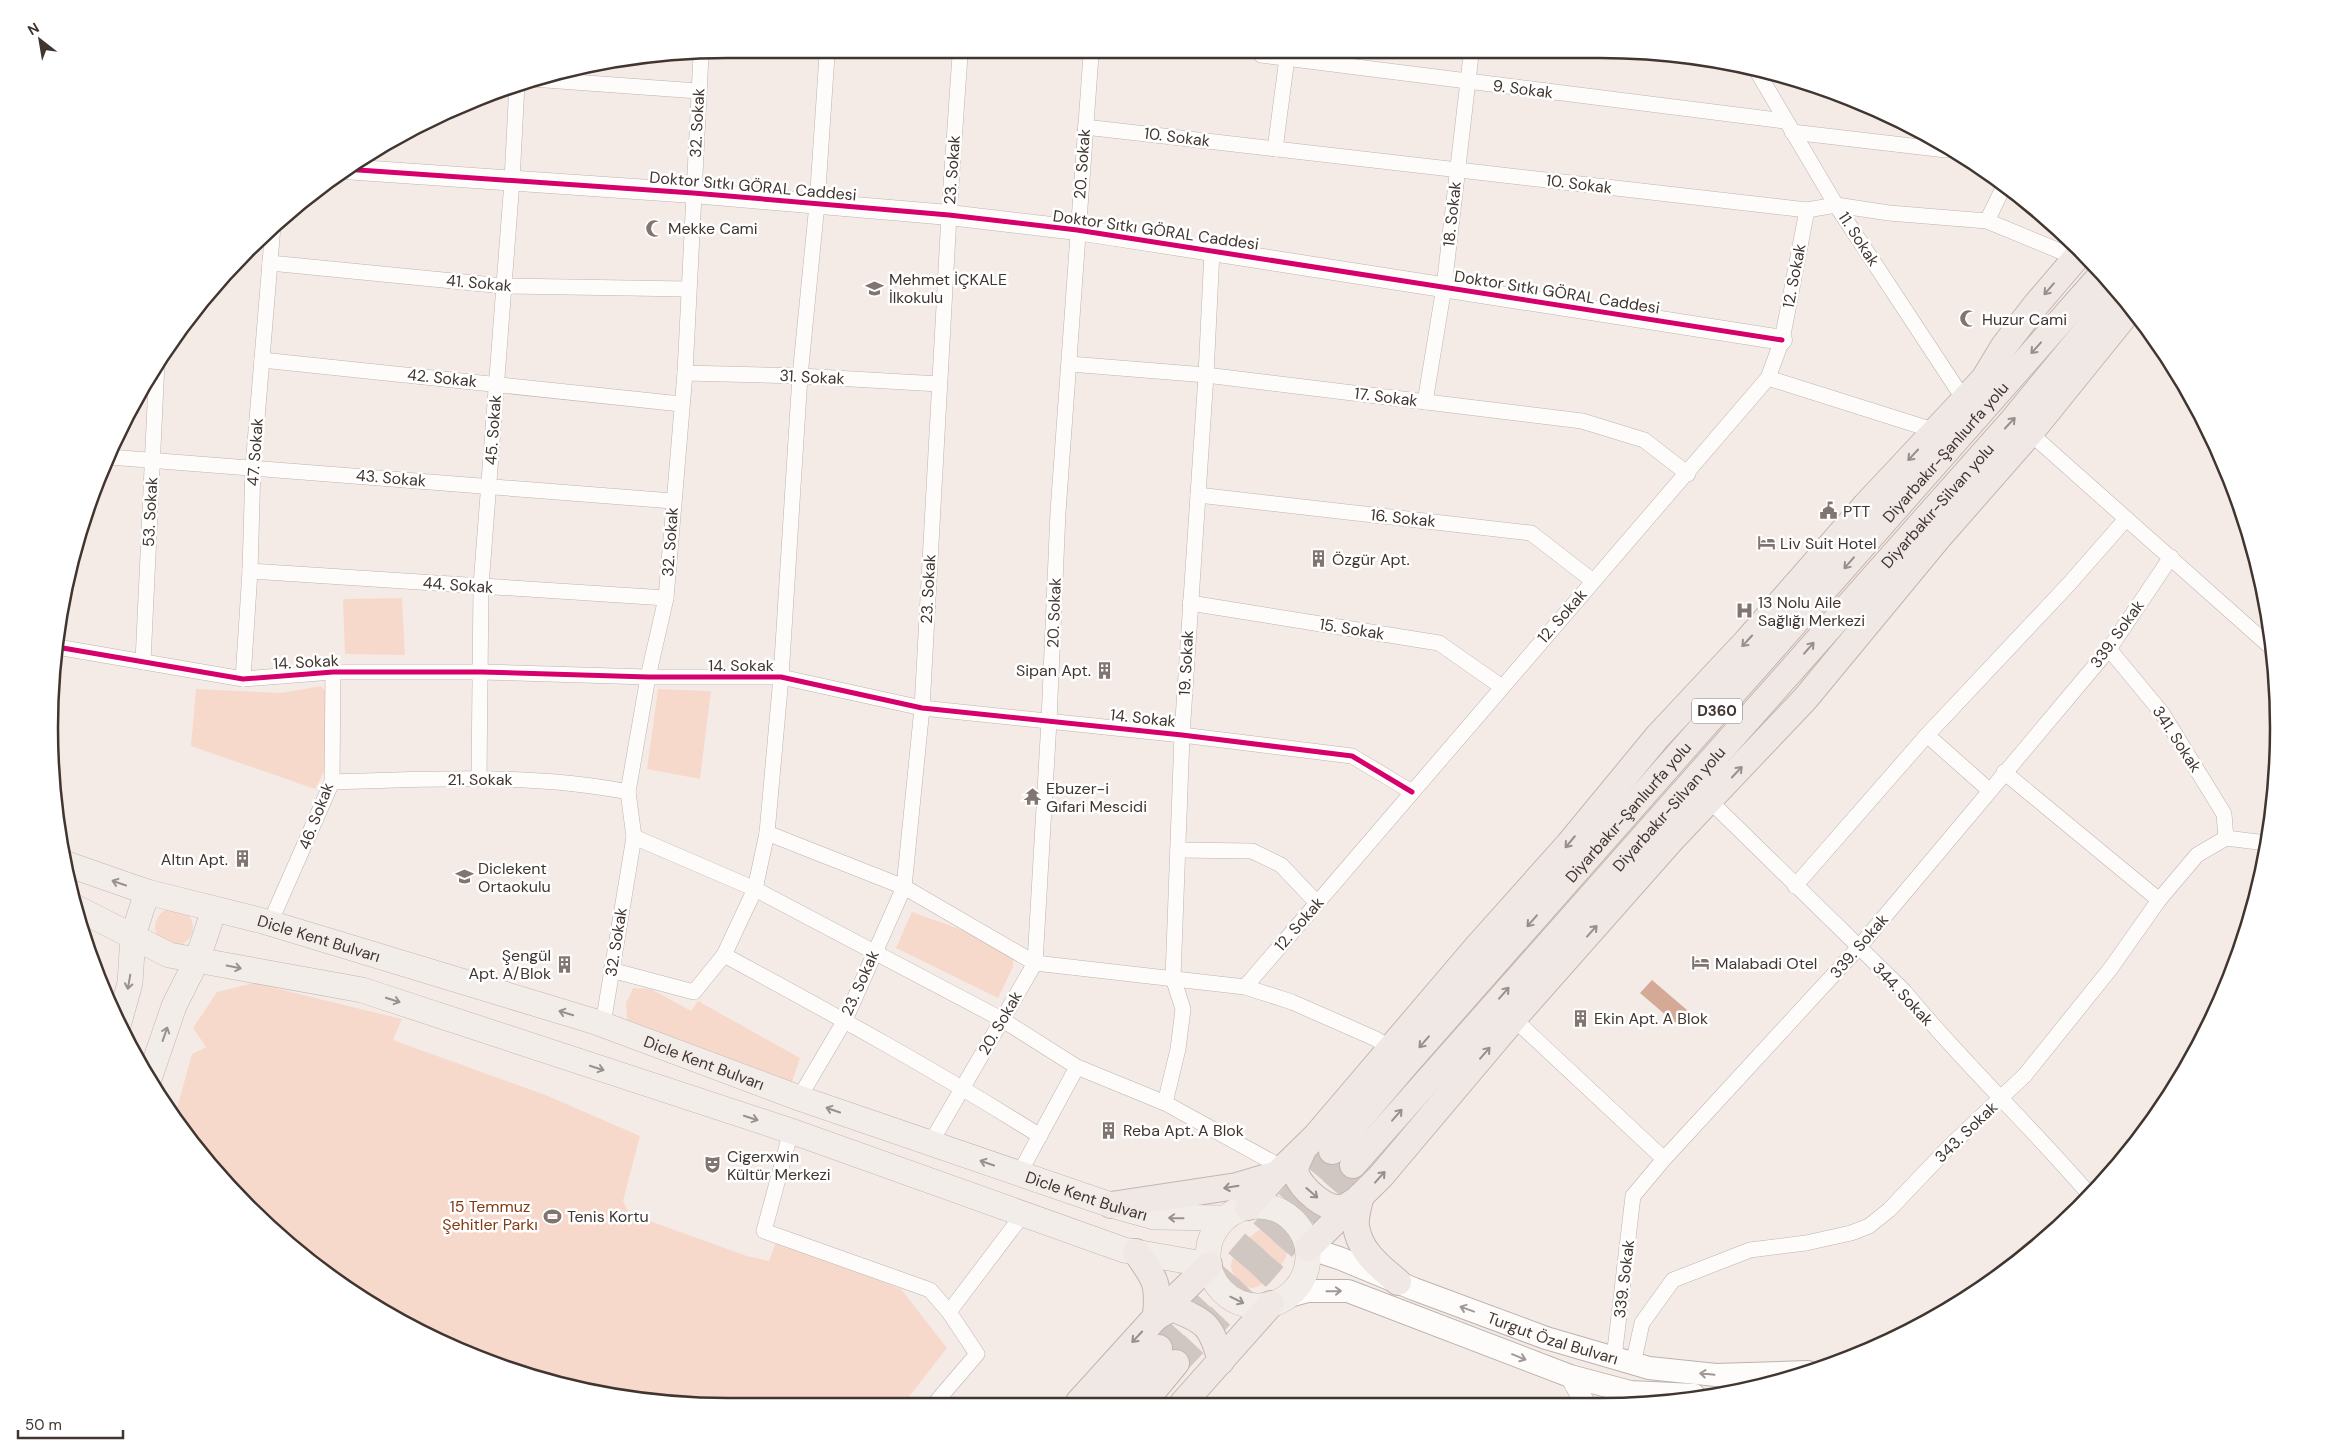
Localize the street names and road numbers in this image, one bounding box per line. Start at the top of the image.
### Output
street label: 9. Sokak [1492,75,1554,103]
street label: 32. Sokak [685,88,709,158]
street label: 10. Sokak [1143,123,1211,151]
street label: 20. Sokak [1069,128,1095,200]
street label: 23. Sokak [939,135,965,205]
street label: Doktor Sıtkı GÖRAL Caddesi [649,166,857,206]
street label: 10. Sokak [1545,170,1613,198]
street label: 18. Sokak [1438,180,1466,248]
street label: Doktor Sıtkı GÖRAL Caddesi [1052,205,1260,255]
street label: 11. Sokak [1834,208,1884,270]
street label: 12. Sokak [1777,242,1811,310]
street label: Doktor Sıtkı GÖRAL Caddesi [1453,265,1661,319]
street label: 41. Sokak [445,270,513,296]
street label: 42. Sokak [406,364,478,392]
street label: 31. Sokak [779,365,845,389]
street label: Diyarbakır-Şanlıurfa yolu [1878,377,2013,527]
street label: 17. Sokak [1353,383,1419,411]
street label: 45. Sokak [480,394,506,466]
street label: 47. Sokak [242,417,268,487]
street label: Diyarbakır-Silvan yolu [1876,439,1998,573]
street label: 43. Sokak [355,464,427,492]
street label: 53. Sokak [138,476,162,548]
street label: 16. Sokak [1369,504,1437,532]
street label: 32. Sokak [657,507,683,577]
street label: 23. Sokak [916,554,940,624]
street label: 44. Sokak [422,572,494,598]
street label: 20. Sokak [1042,577,1066,649]
street label: 12. Sokak [1533,585,1591,647]
street label: 339. Sokak [2085,596,2149,672]
street label: 15. Sokak [1318,613,1386,645]
street label: 19. Sokak [1174,630,1198,696]
street label: 14. Sokak [273,650,339,674]
street label: 14. Sokak [708,655,774,676]
road number: D360 [1692,698,1742,724]
street label: 341. Sokak [2148,702,2206,776]
street label: 14. Sokak [1109,704,1177,732]
street label: Diyarbakır-Şanlıurfa yolu [1560,737,1696,887]
street label: Diyarbakır-Silvan yolu [1608,742,1730,876]
street label: 21. Sokak [447,769,513,790]
street label: 46. Sokak [294,780,338,852]
street label: 12. Sokak [1270,893,1328,955]
street label: 32. Sokak [600,906,632,978]
street label: Dicle Kent Bulvarı [255,909,383,967]
street label: 339. Sokak [1825,909,1893,983]
street label: 23. Sokak [836,947,884,1019]
street label: 344. Sokak [1868,958,1938,1030]
street label: 20. Sokak [973,987,1027,1059]
street label: Dicle Kent Bulvarı [641,1030,767,1095]
street label: 343. Sokak [1930,1097,2002,1167]
street label: Dicle Kent Bulvarı [1023,1166,1150,1225]
street label: 339. Sokak [1609,1239,1639,1319]
street label: Turgut Özal Bulvarı [1484,1307,1621,1369]

